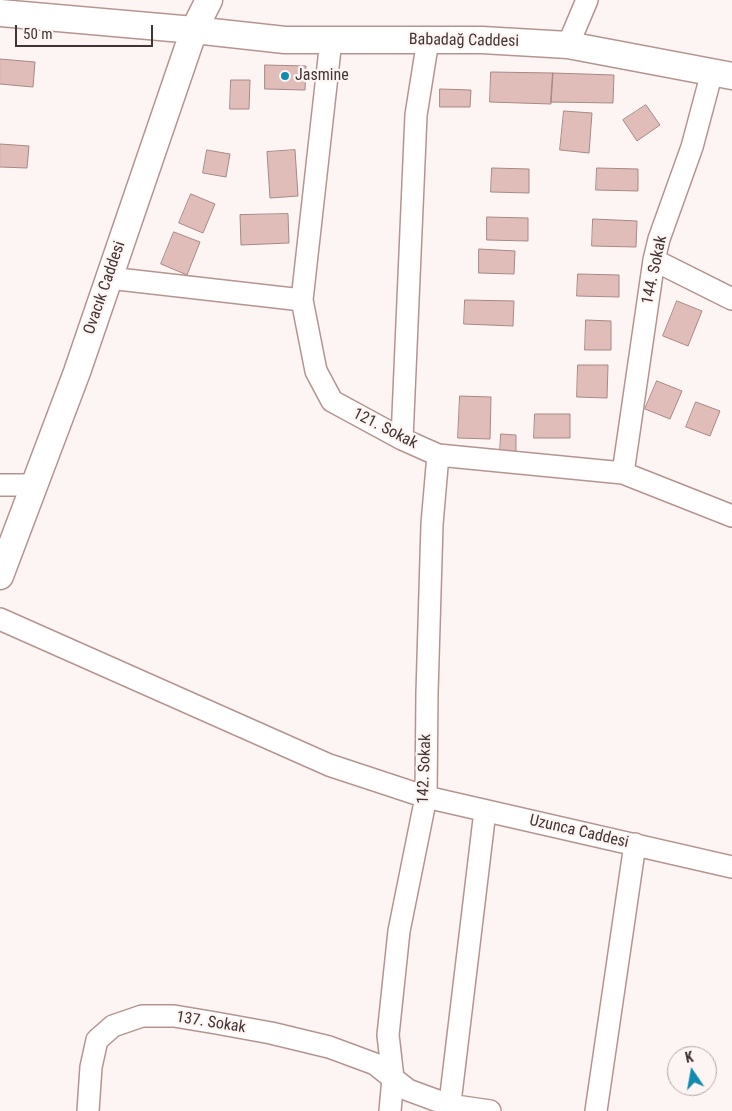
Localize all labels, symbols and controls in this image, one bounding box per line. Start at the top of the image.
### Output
scale bar [18,15,155,47]
text: 50 m [23,25,53,43]
street label: Babadağ Caddesi [409,30,519,52]
place label: Jasmine [295,66,349,86]
marker: Jasmine [279,70,291,82]
street label: 144. Sokak [638,234,672,306]
street label: Ovacık Caddesi [80,239,130,337]
street label: 121. Sokak [349,405,421,453]
street label: 142. Sokak [414,734,436,804]
street label: Uzunca Caddesi [527,811,631,853]
street label: 137. Sokak [175,1008,247,1038]
north arrow [667,1046,717,1096]
text: K [684,1049,695,1066]

